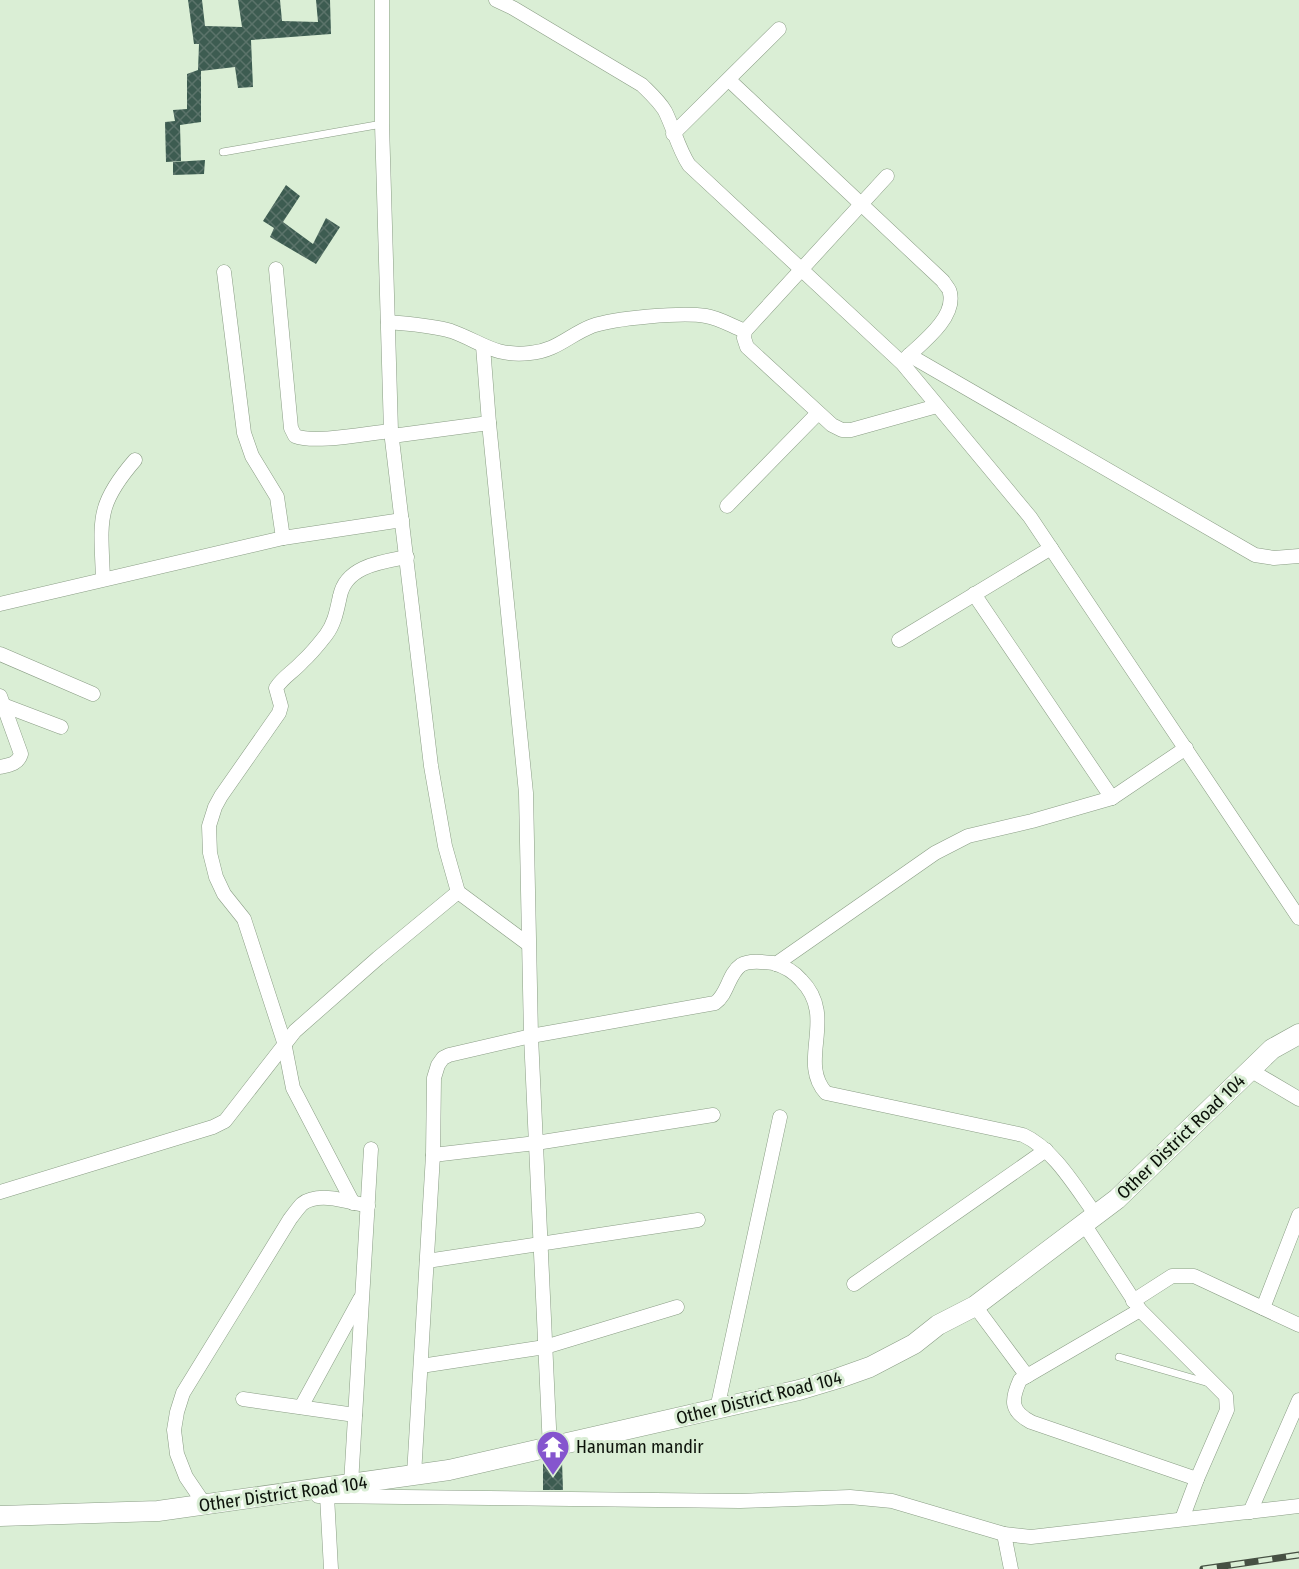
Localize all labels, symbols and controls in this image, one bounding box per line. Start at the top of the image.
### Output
street label: Other District Road 104 [1112,1070,1250,1204]
street label: Other District Road 104 [674,1367,844,1429]
temple icon: Hanuman mandir [535,1429,571,1476]
place label: Hanuman mandir [576,1436,704,1458]
street label: Other District Road 104 [197,1471,369,1517]

